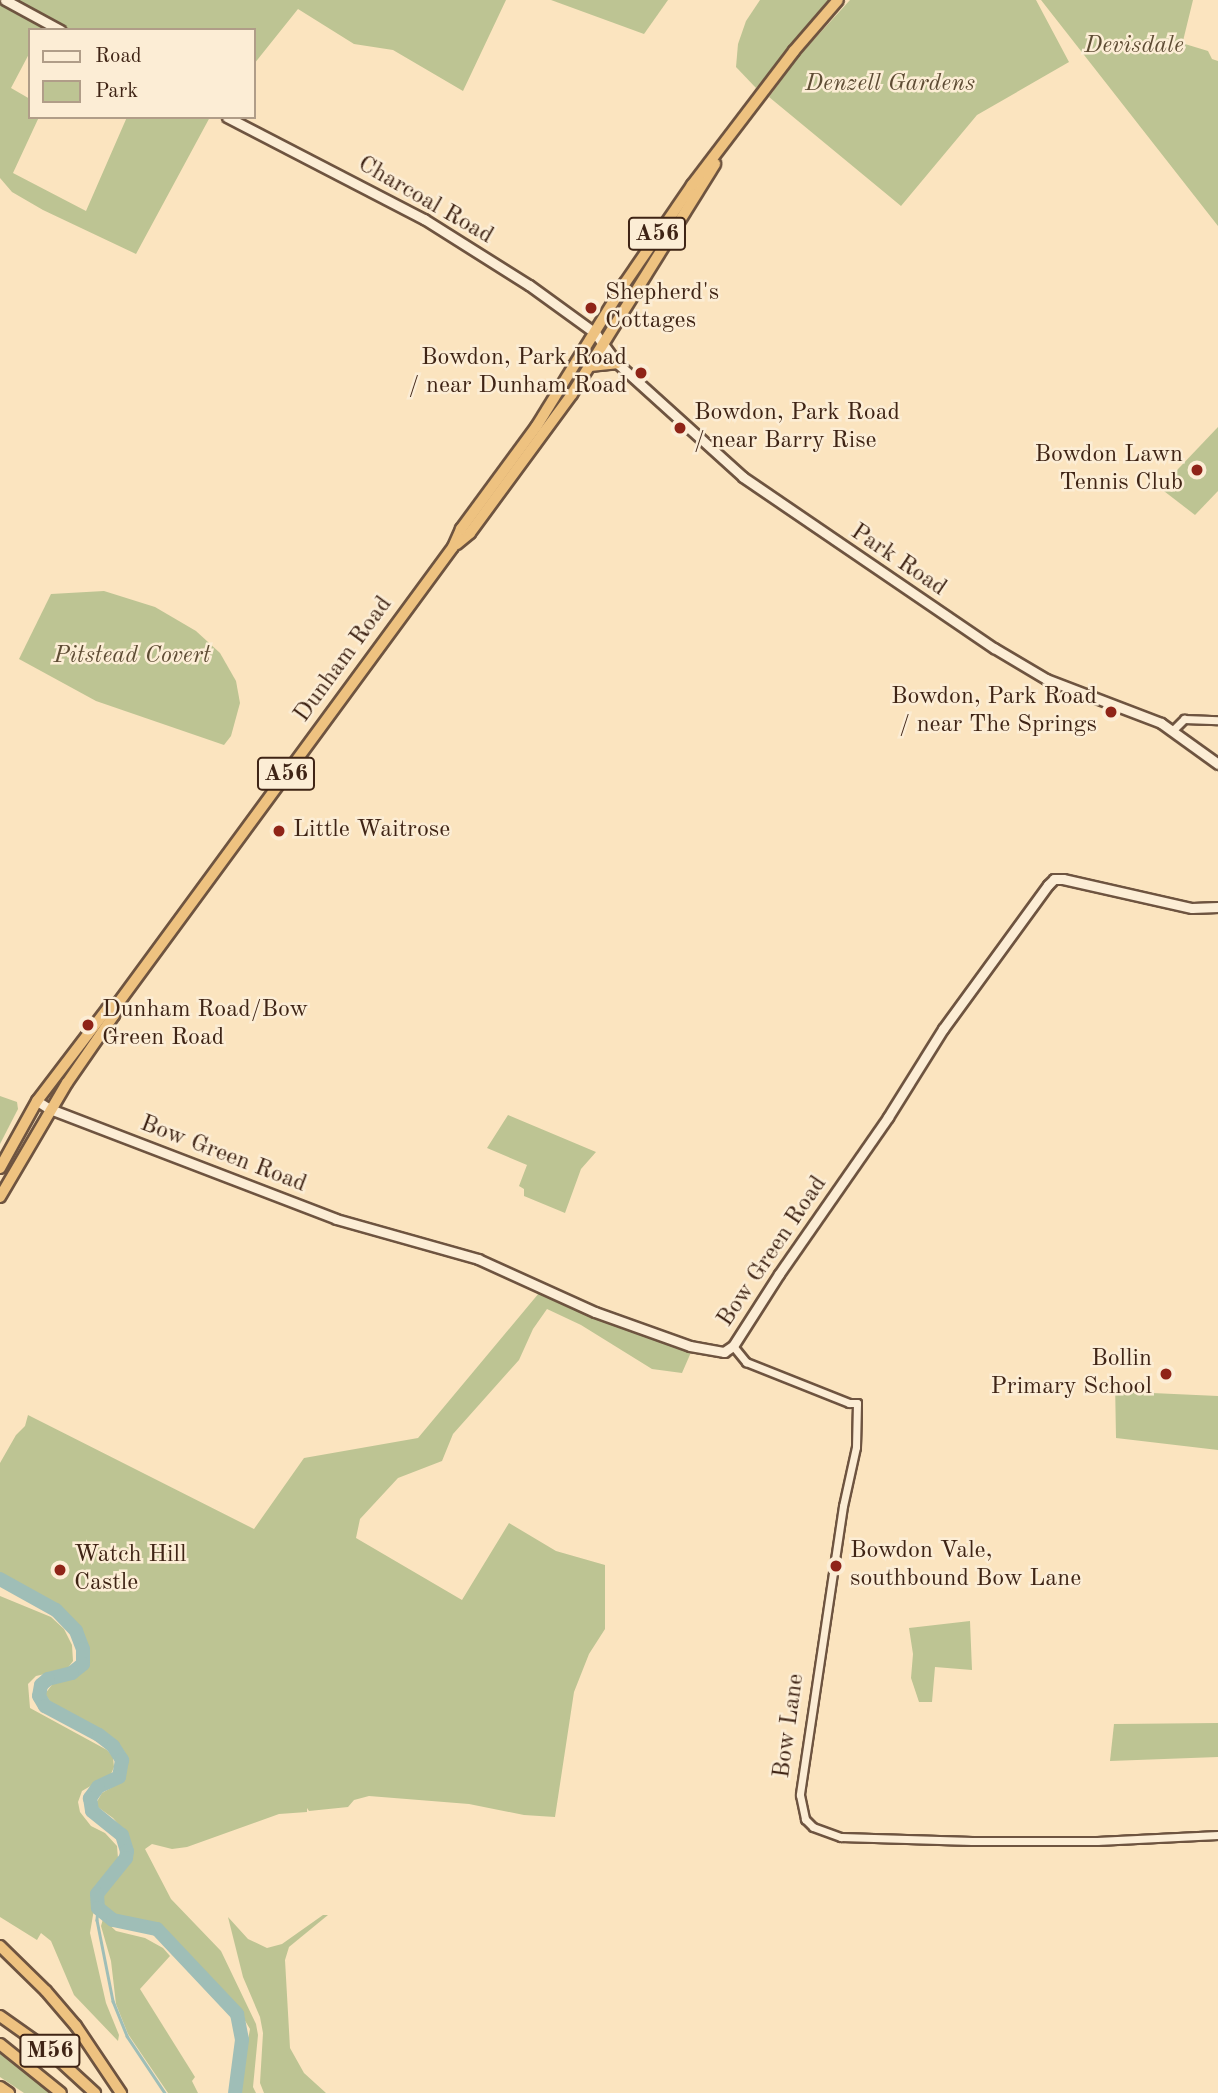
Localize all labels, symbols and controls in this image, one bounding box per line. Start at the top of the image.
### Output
legend [28,28,256,119]
park label: Devisdale [1084,33,1184,61]
text: Road [95,46,142,67]
park label: Denzell Gardens [805,71,975,99]
text: Park [95,81,138,102]
street label: Charcoal Road [352,151,498,251]
road number: A56 [627,215,687,254]
place label: Shepherd's Cottages [605,280,719,336]
marker: Shepherd's Cottages [583,300,599,316]
place label: Bowdon, Park Road / near Dunham Road [408,345,627,401]
marker: Bowdon, Park Road / near Dunham Road [633,365,649,381]
place label: Bowdon, Park Road / near Barry Rise [694,400,900,456]
marker: Bowdon, Park Road / near Barry Rise [672,420,688,436]
place label: Bowdon Lawn Tennis Club [1034,442,1183,498]
marker: Bowdon Lawn Tennis Club [1189,462,1205,478]
street label: Park Road [845,518,951,604]
street label: Dunham Road [289,591,399,729]
park label: Pitstead Covert [53,643,211,671]
place label: Bowdon, Park Road / near The Springs [891,684,1097,740]
marker: Bowdon, Park Road / near The Springs [1103,704,1119,720]
road number: A56 [256,754,316,794]
place label: Little Waitrose [293,817,450,845]
marker: Little Waitrose [271,823,287,839]
place label: Dunham Road/Bow Green Road [102,997,308,1053]
marker: Dunham Road/Bow Green Road [80,1017,96,1033]
street label: Bow Green Road [136,1110,310,1200]
street label: Bow Green Road [712,1171,834,1333]
place label: Bollin Primary School [990,1346,1152,1402]
marker: Bollin Primary School [1158,1366,1174,1382]
place label: Bowdon Vale, southbound Bow Lane [850,1538,1081,1594]
place label: Watch Hill Castle [74,1542,187,1598]
marker: Bowdon Vale, southbound Bow Lane [828,1558,844,1574]
marker: Watch Hill Castle [52,1562,68,1578]
street label: Bow Lane [768,1672,812,1780]
road number: M56 [19,2032,82,2070]

